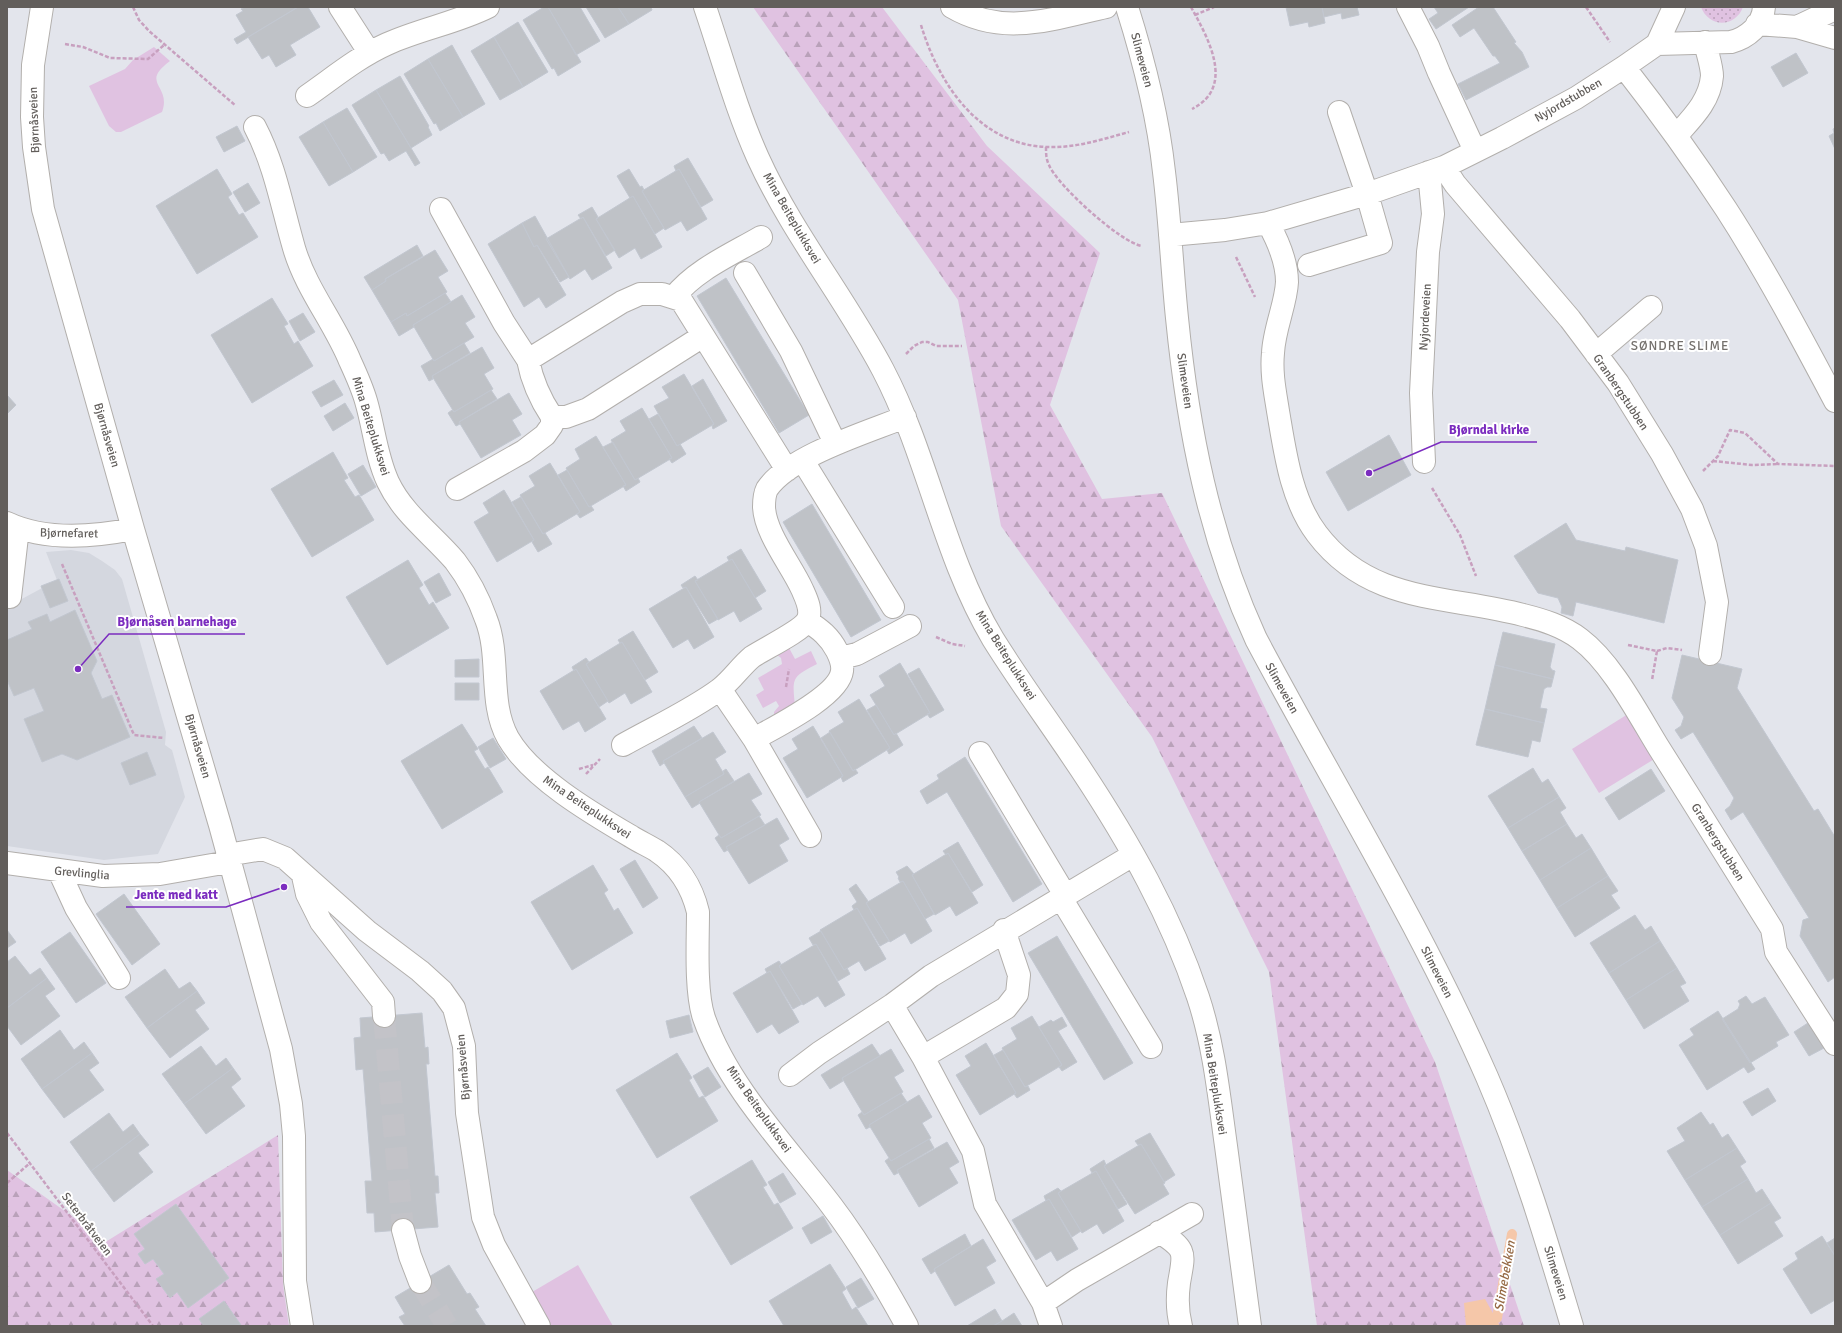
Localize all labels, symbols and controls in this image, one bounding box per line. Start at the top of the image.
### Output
street label: Slimeveien [1127,31,1156,89]
street label: Nyjordstubben [1532,75,1605,126]
street label: Bjørnåsveien [26,87,43,153]
street label: Mina Beiteplukksvei [759,170,824,267]
street label: Nyjordeveien [1416,283,1435,351]
district label: SØNDRE SLIME [1631,338,1729,354]
street label: Granbergstubben [1590,351,1652,433]
street label: Slimeveien [1173,352,1196,410]
street label: Mina Beiteplukksvei [348,375,393,478]
street label: Bjørnåsveien [90,401,123,469]
callout: Bjørndal kirke [1441,417,1537,442]
text: Bjørndal kirke [1449,422,1530,438]
street label: Bjørnefaret [40,525,98,542]
street label: Mina Beiteplukksvei [972,608,1039,703]
callout: Bjørnåsen barnehage [109,609,245,634]
text: Bjørnåsen barnehage [117,614,237,630]
street label: Slimeveien [1261,660,1302,716]
street label: Bjørnåsveien [181,712,214,780]
street label: Mina Beiteplukksvei [540,772,634,842]
street label: Granbergstubben [1688,801,1747,884]
street label: Grevlinglia [54,864,110,883]
callout: Jente med katt [126,882,226,907]
text: Jente med katt [134,887,218,903]
street label: Slimeveien [1417,944,1456,1001]
street label: Mina Beiteplukksvei [1199,1032,1230,1136]
street label: Bjørnåsveien [453,1033,474,1101]
street label: Mina Beiteplukksvei [723,1063,794,1156]
street label: Seterbråtveien [58,1190,115,1259]
water label: Slimebekken [1491,1239,1519,1313]
street label: Slimeveien [1540,1244,1571,1302]

